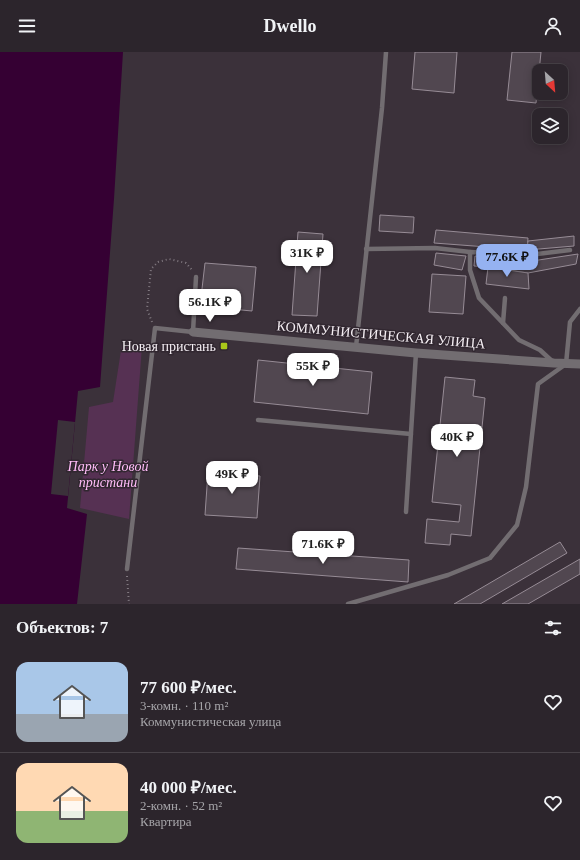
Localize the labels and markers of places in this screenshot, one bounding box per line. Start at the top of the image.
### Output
pin: 31K ₽ [279,240,335,274]
pin: 77.6K ₽ [470,244,544,278]
pin: 56.1K ₽ [173,289,247,323]
place label: Новая пристань [122,339,216,354]
marker: Новая пристань [219,341,229,351]
pin: 55K ₽ [285,353,341,387]
pin: 40K ₽ [429,424,485,458]
pin: 49K ₽ [204,461,260,495]
pin: 71.6K ₽ [286,531,360,565]

